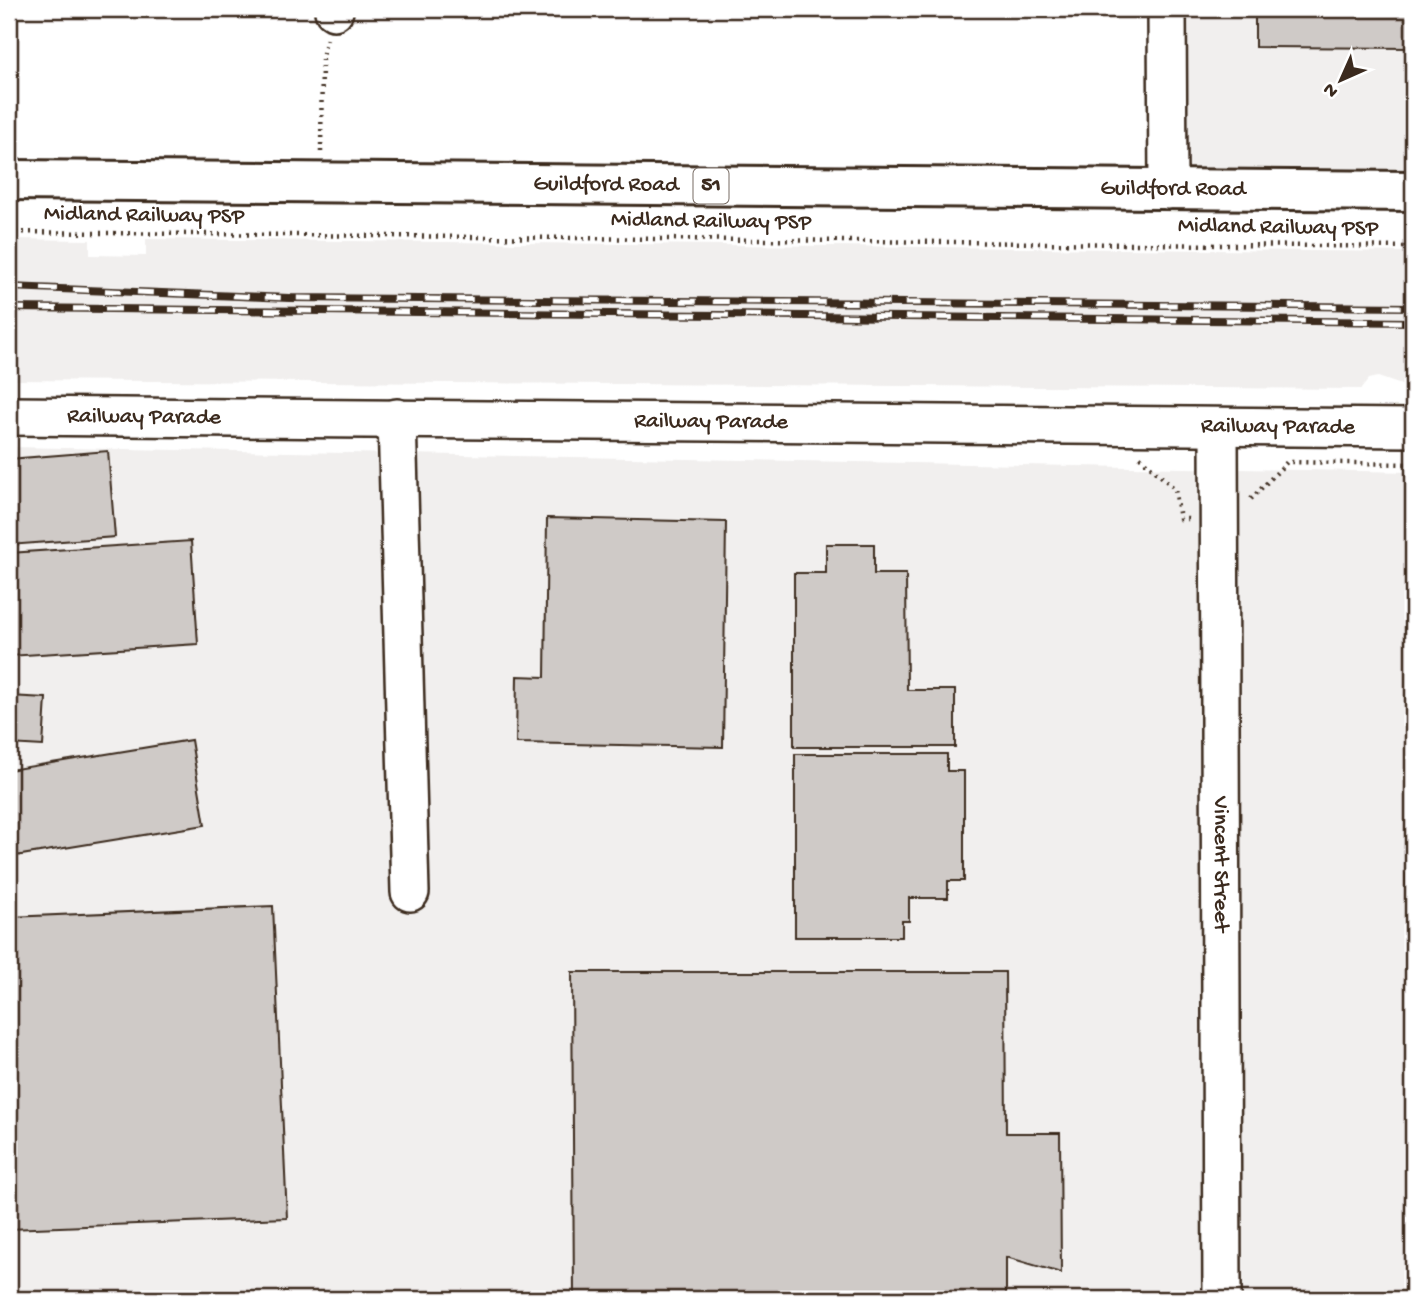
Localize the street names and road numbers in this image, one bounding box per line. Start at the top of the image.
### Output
road number: 51 [694,168,728,204]
street label: Guildford Road [533,171,680,199]
street label: Guildford Road [1100,175,1247,203]
street label: Midland Railway PSP [44,201,245,231]
street label: Midland Railway PSP [611,207,812,237]
street label: Midland Railway PSP [1178,213,1379,243]
street label: Railway Parade [67,403,222,431]
street label: Railway Parade [634,408,789,436]
street label: Railway Parade [1201,413,1356,441]
street label: Vincent Street [1207,795,1234,933]

